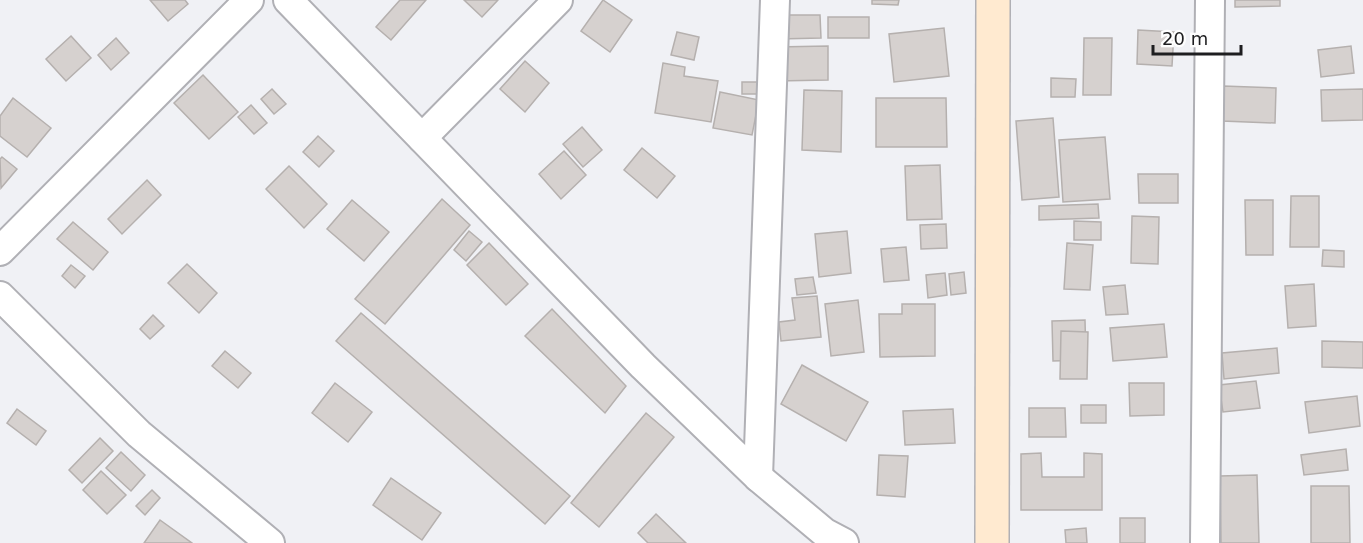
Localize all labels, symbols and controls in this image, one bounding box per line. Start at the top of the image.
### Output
scale bar [1153,18,1242,56]
text: 20 m [1162,28,1208,49]

